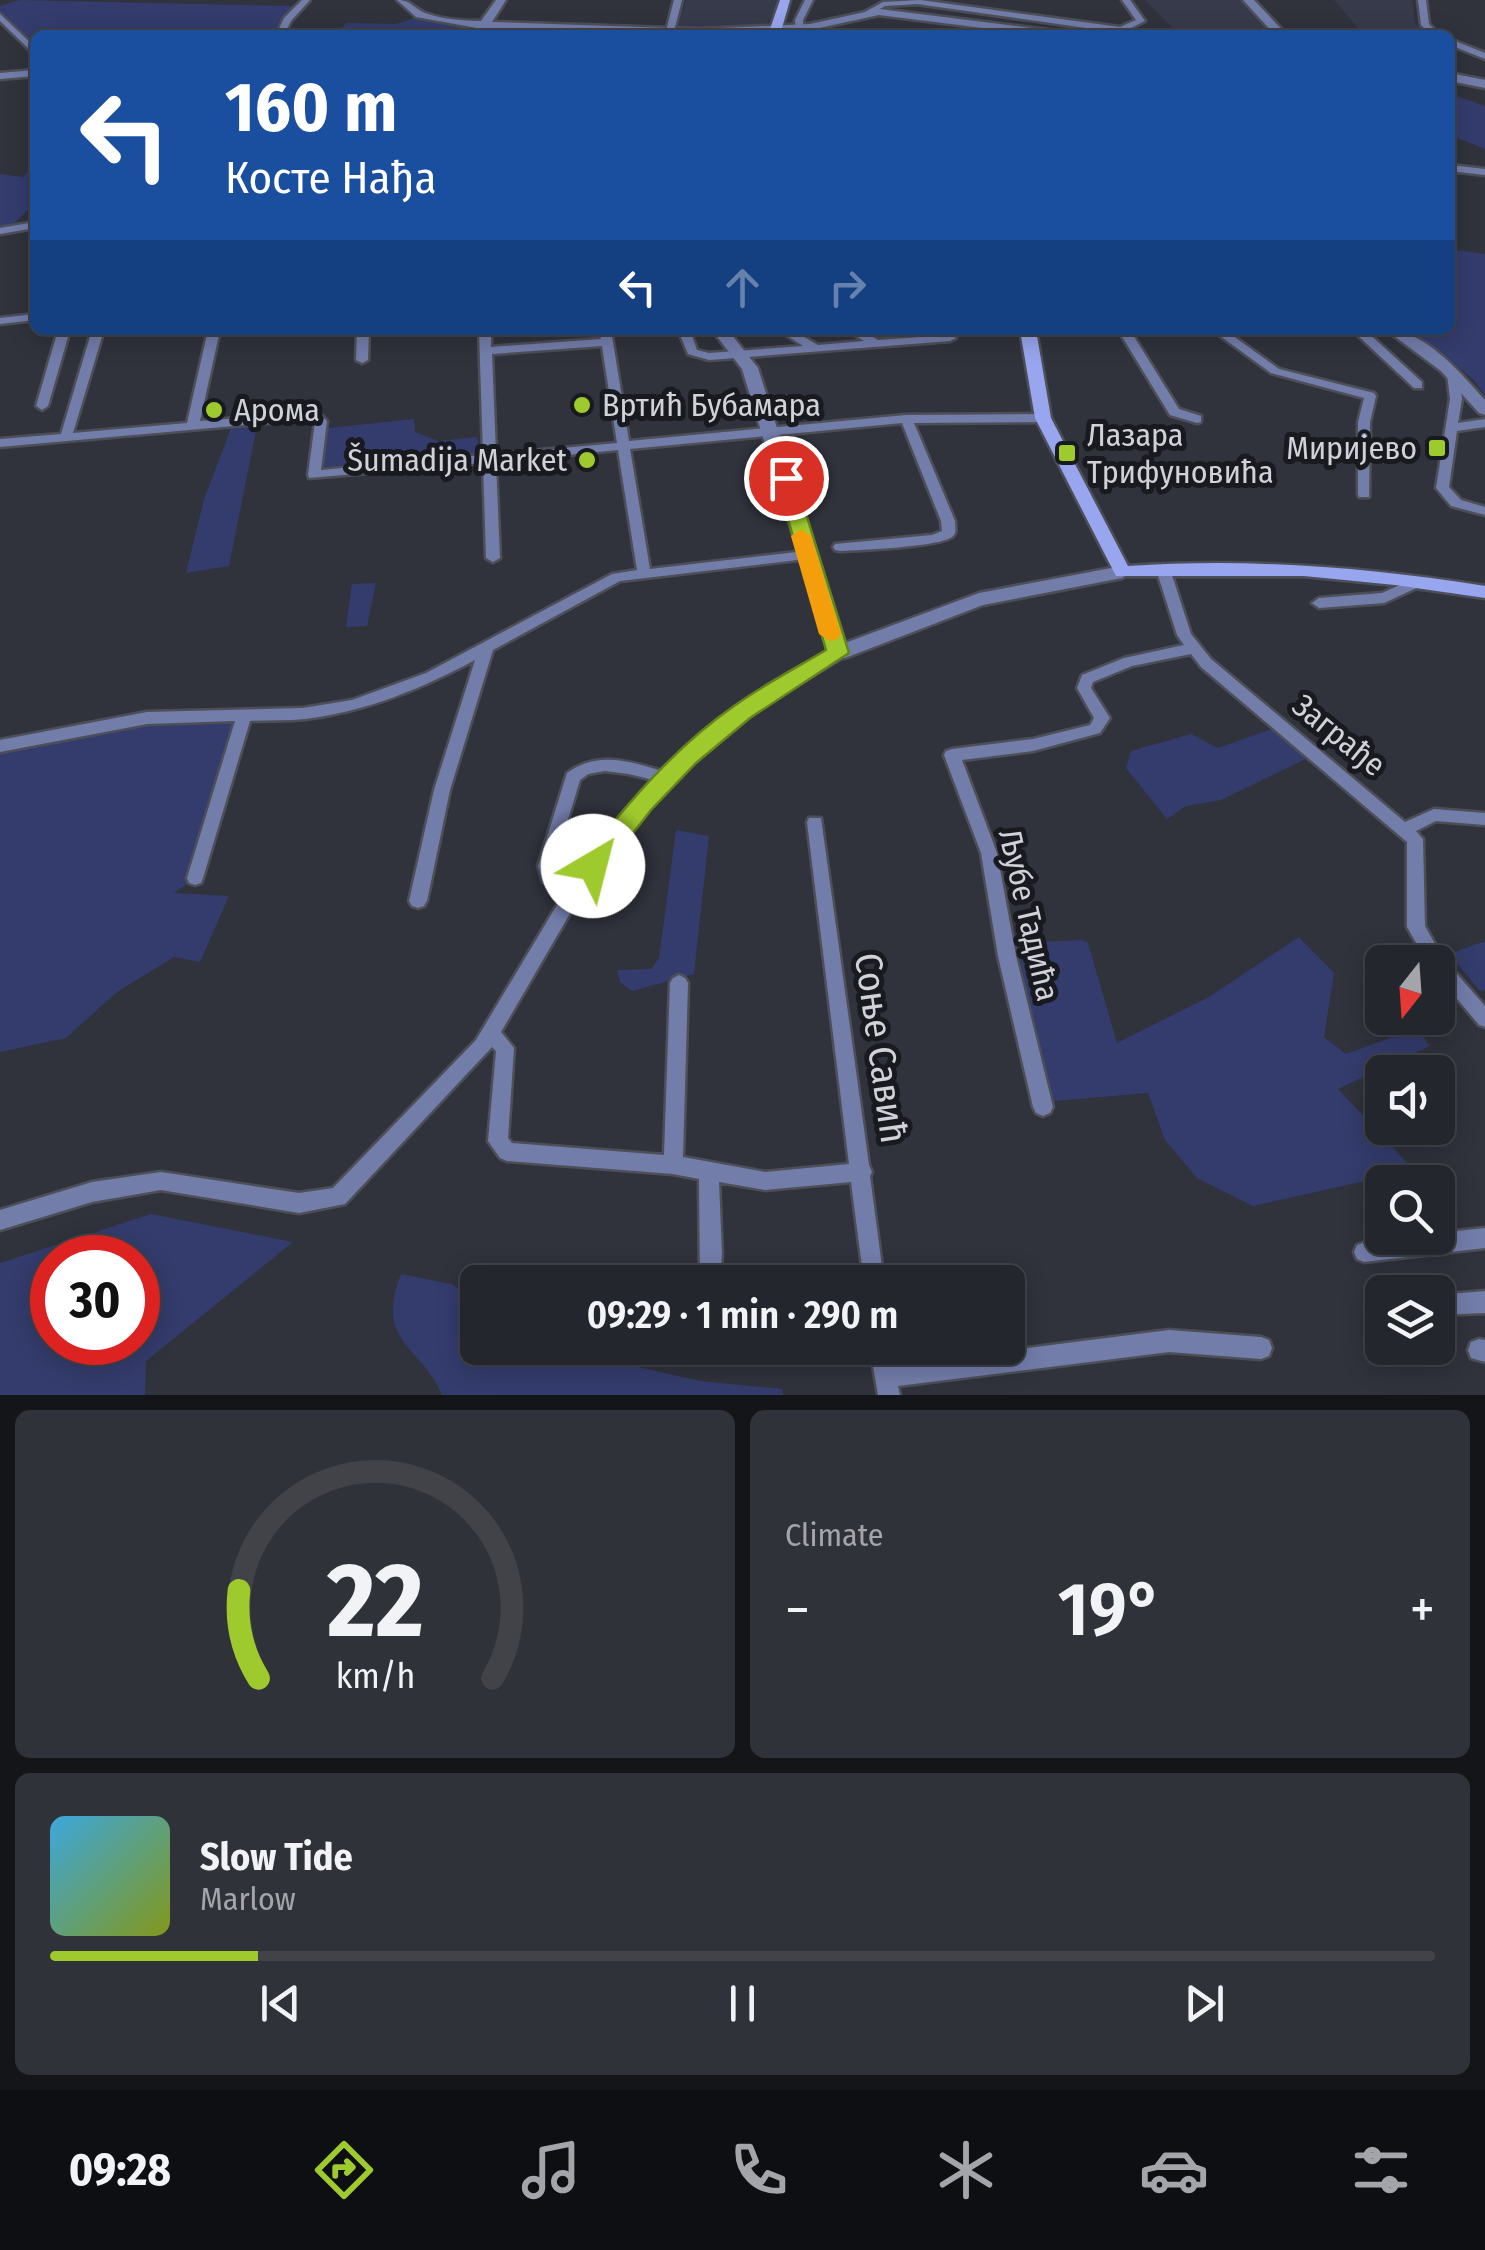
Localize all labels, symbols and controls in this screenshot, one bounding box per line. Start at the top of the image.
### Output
text: 160 m [225,66,397,150]
icon: left [60,70,190,200]
text: Косте Нађа [225,151,437,205]
icon: left [610,260,665,315]
icon: ahead [715,260,770,315]
icon: right [820,260,875,315]
place label: Вртић Бубамара [602,386,821,424]
place label: Арома [234,391,320,429]
marker: Вртић Бубамара [571,394,593,416]
marker: Арома [203,399,225,421]
place label: Лазара Трифуновића [1087,416,1274,491]
place label: Миријево [1286,429,1417,467]
pin [744,436,829,521]
marker: Миријево [1426,437,1448,459]
place label: Šumadija Market [347,441,568,479]
marker: Лазара Трифуновића [1056,442,1078,464]
marker: Šumadija Market [576,449,598,471]
icon: arrive [759,451,814,506]
street label: Заграђе [1285,686,1393,784]
position arrow [541,814,645,918]
street label: Љубе Тадића [991,825,1067,1005]
north arrow [1365,945,1455,1035]
map controls [1365,945,1455,1365]
street label: Соње Савић [845,950,917,1146]
button: sound [1365,1055,1455,1145]
button: search [1365,1165,1455,1255]
speed limit sign: 30 [30,1235,160,1365]
button: layers [1365,1275,1455,1365]
text: 09:29 · 1 min · 290 m [587,1292,898,1338]
text: Climate [785,1516,884,1554]
text: 22 [326,1539,423,1664]
text: 19° [1058,1565,1162,1655]
text: − [785,1577,810,1643]
text: + [1410,1577,1435,1643]
text: km/h [335,1655,415,1697]
text: Slow Tide [200,1834,353,1880]
text: Marlow [200,1880,296,1918]
icon: previous [253,1976,308,2031]
icon: pause [715,1976,770,2031]
icon: next [1177,1976,1232,2031]
icon: directions [309,2135,379,2205]
icon: music [516,2135,586,2205]
icon: phone [724,2135,794,2205]
icon: climate [931,2135,1001,2205]
icon: car [1139,2135,1209,2205]
icon: filters [1346,2135,1416,2205]
text: 09:28 [69,2143,171,2197]

